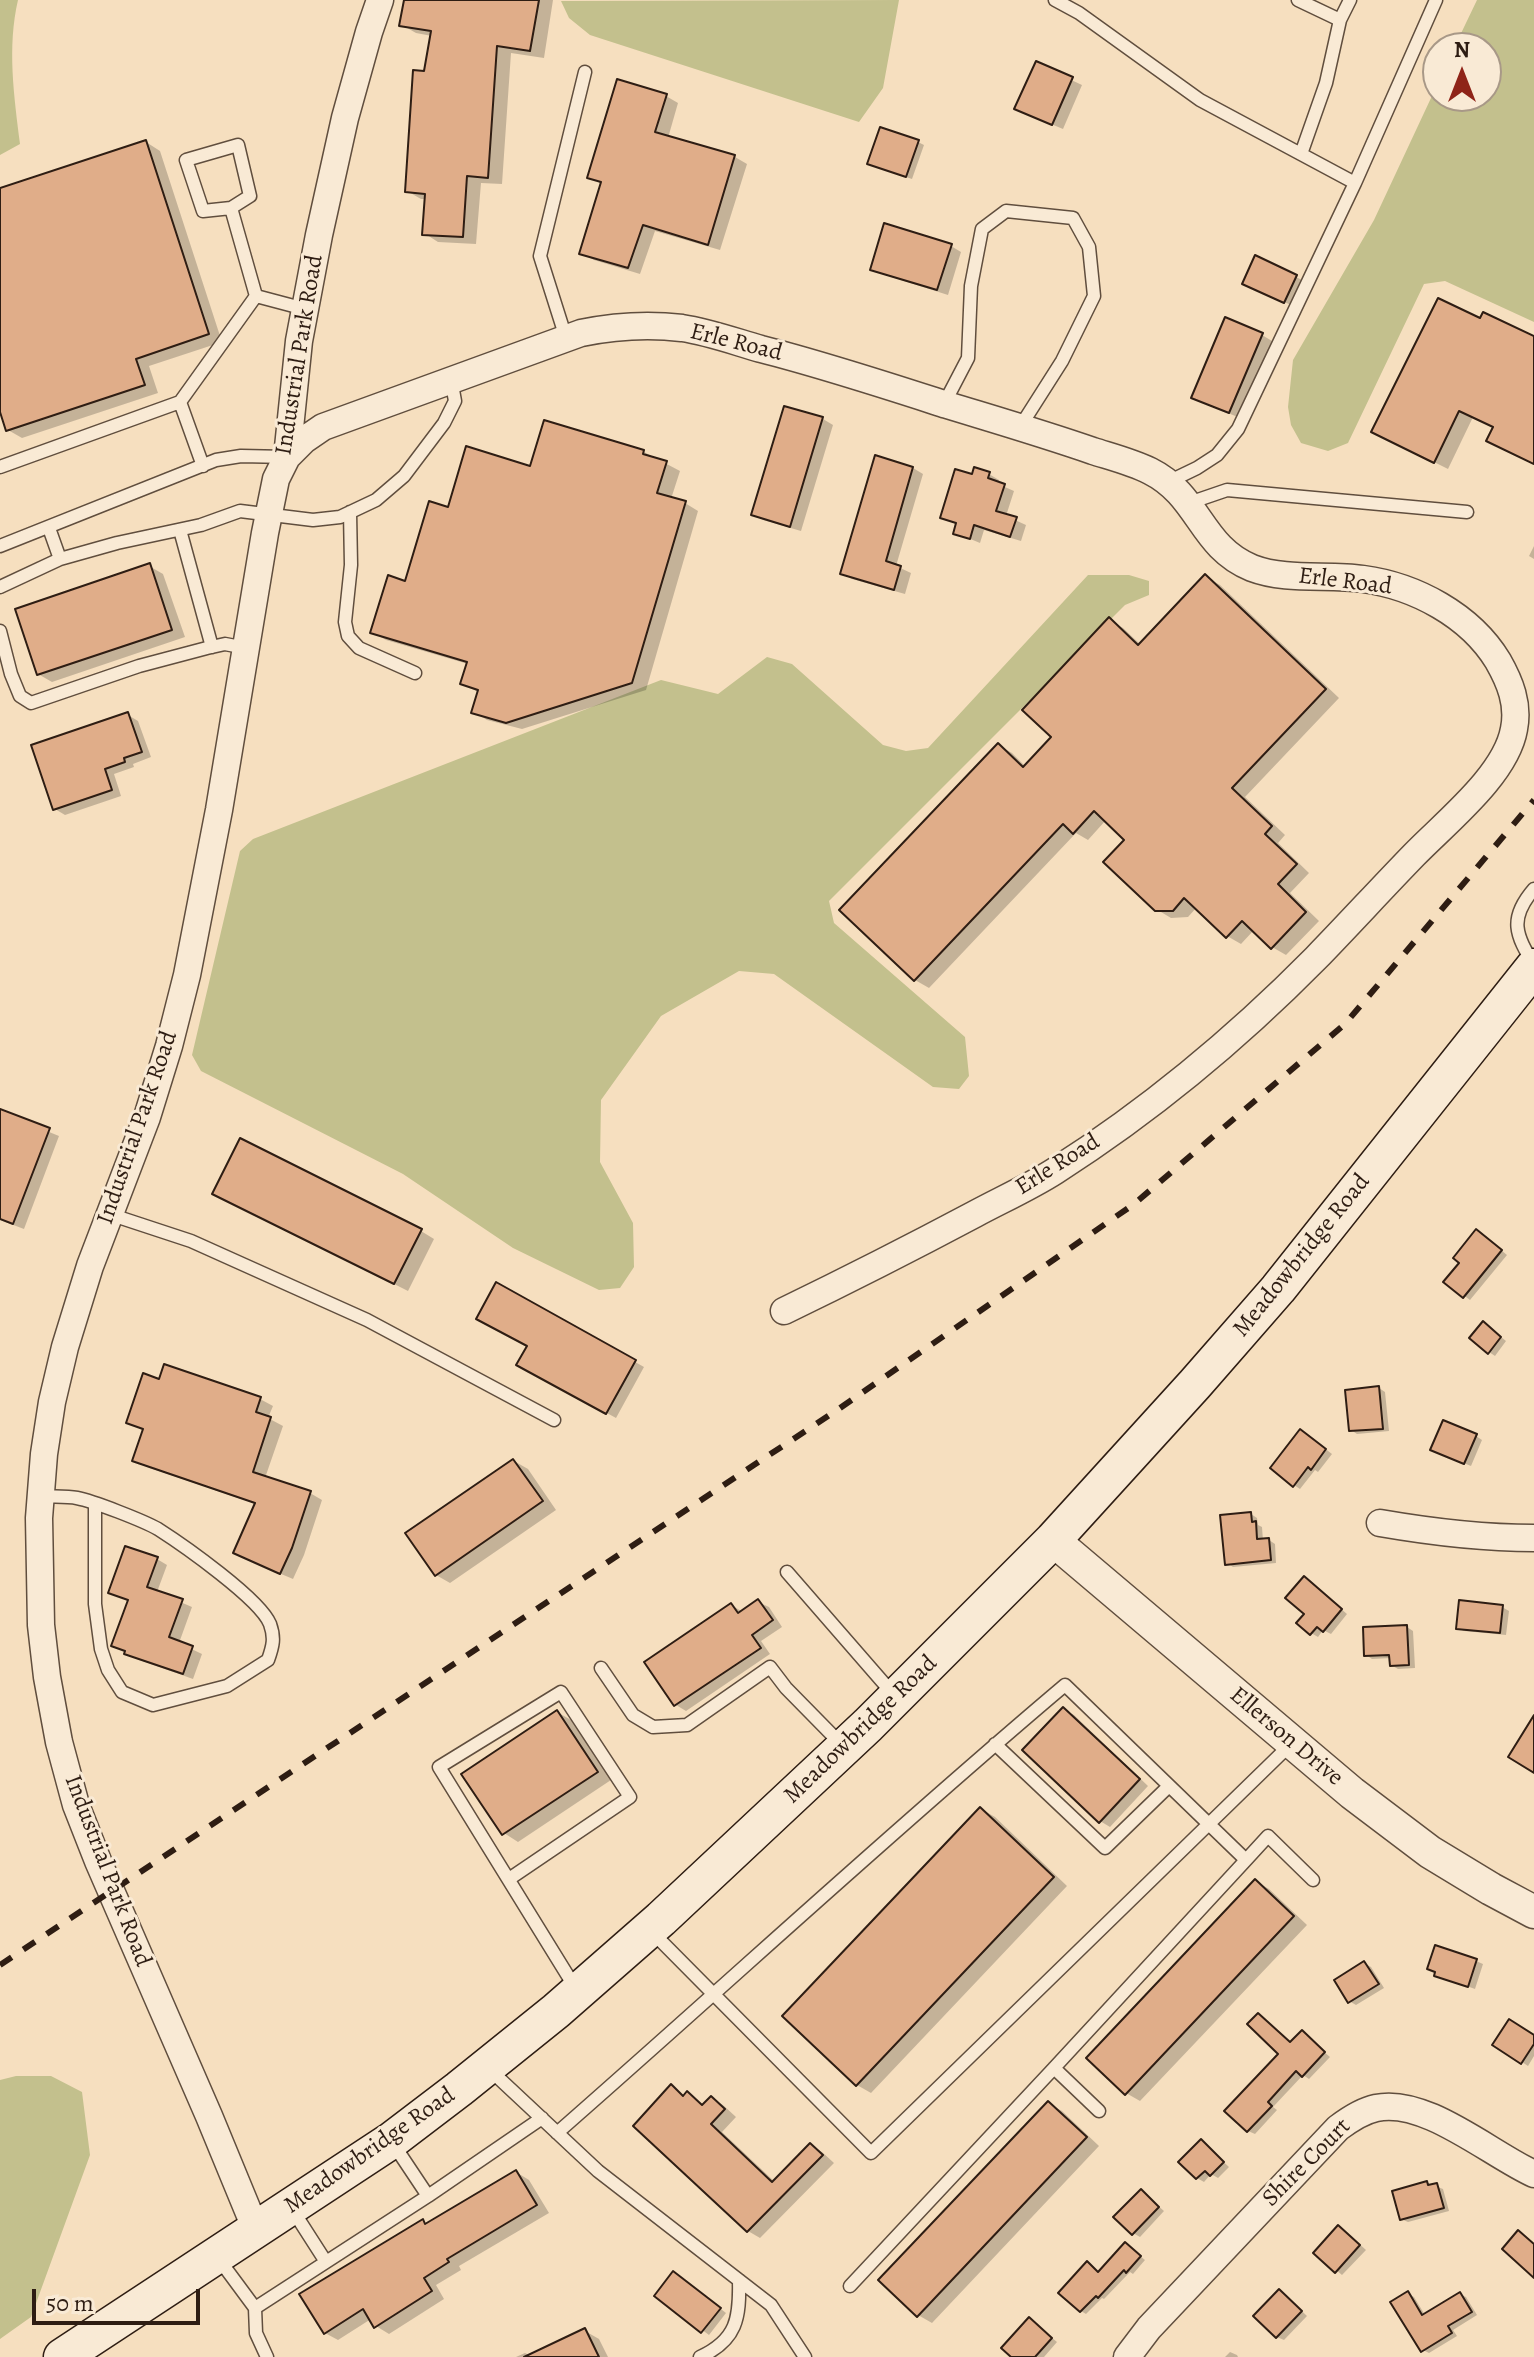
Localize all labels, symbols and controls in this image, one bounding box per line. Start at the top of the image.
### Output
north arrow [1422,32,1502,112]
text: N [1454,35,1470,65]
street label: Industrial Park Road [270,253,330,457]
street label: Erle Road [687,318,785,368]
street label: Erle Road [1297,562,1393,602]
street label: Industrial Park Road [91,1028,185,1228]
street label: Erle Road [1011,1128,1105,1202]
street label: Meadowbridge Road [1227,1169,1377,1343]
street label: Meadowbridge Road [778,1650,944,1810]
street label: Ellerson Drive [1223,1681,1349,1793]
street label: Industrial Park Road [57,1771,157,1971]
street label: Meadowbridge Road [279,2081,461,2221]
street label: Shire Court [1257,2113,1357,2213]
scale bar [36,2273,204,2323]
text: 50 m [46,2287,94,2319]

